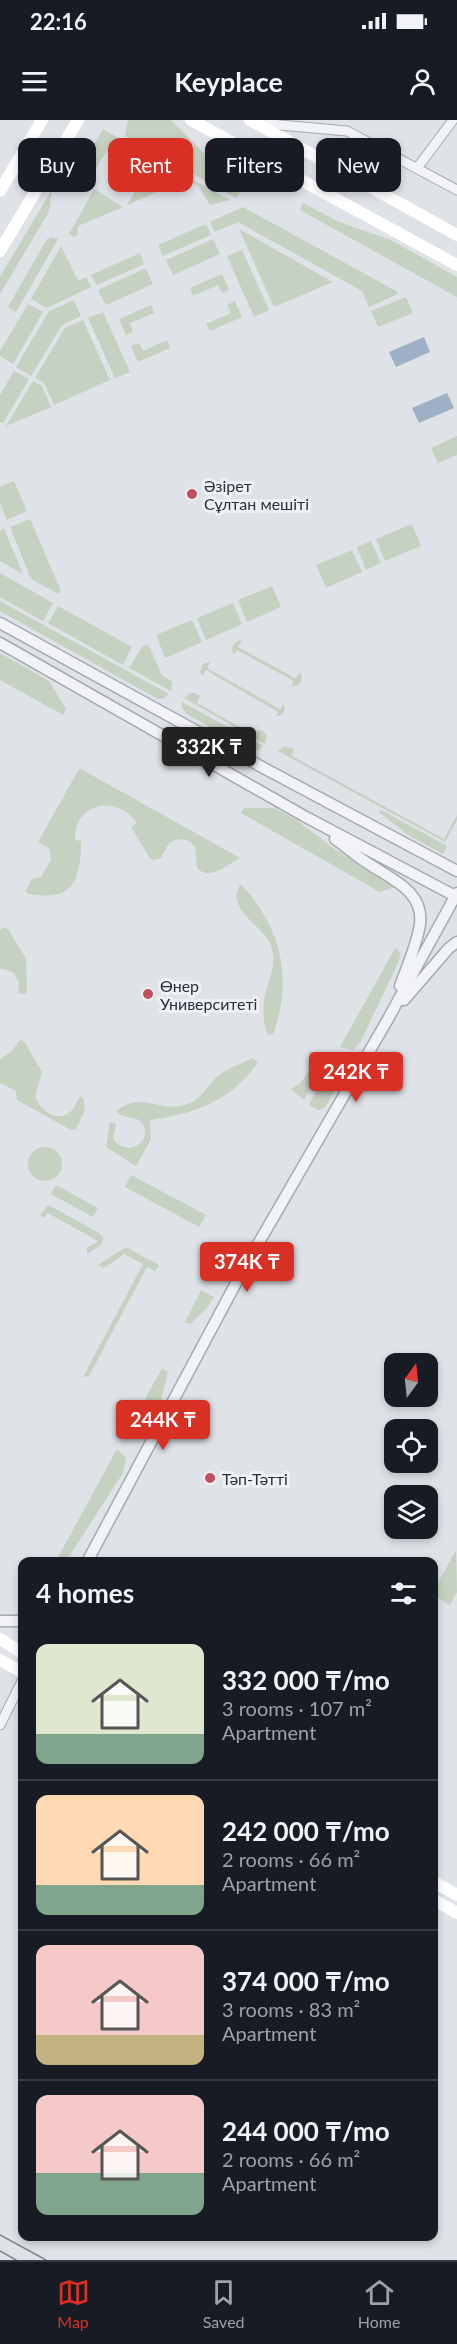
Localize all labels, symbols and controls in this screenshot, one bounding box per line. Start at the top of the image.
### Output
text: 22:16 [30,8,87,35]
icon: menu [18,65,51,98]
text: Keyplace [174,65,283,98]
icon: person [406,65,439,98]
chip: Buy [18,138,96,192]
chip: Rent [108,138,193,192]
chip: Filters [205,138,304,192]
chip: New [316,138,401,192]
place label: Әзірет Сұлтан мешіті [204,476,309,513]
marker: Әзірет Сұлтан мешіті [185,487,199,501]
pin: 332K ₸ [160,727,258,778]
text: 332K ₸ [176,734,242,758]
place label: Өнер Университеті [160,976,257,1013]
marker: Өнер Университеті [141,987,155,1001]
pin: 242K ₸ [307,1052,405,1103]
text: 242K ₸ [323,1059,389,1083]
pin: 374K ₸ [198,1242,296,1293]
text: 374K ₸ [214,1249,280,1273]
north arrow [384,1353,438,1407]
map controls [384,1353,438,1539]
pin: 244K ₸ [114,1400,212,1451]
text: 244K ₸ [130,1407,196,1431]
button: locate [384,1419,438,1473]
place label: Тәп-Тәтті [222,1469,288,1488]
marker: Тәп-Тәтті [203,1471,217,1485]
button: layers [384,1485,438,1539]
text: 4 homes [36,1577,134,1609]
icon: filters [387,1577,420,1610]
text: 332 000 ₸/mo [222,1664,390,1696]
icon: home [84,1668,156,1740]
text: 3 rooms · 107 m² [222,1696,372,1720]
text: Apartment [222,1720,316,1744]
text: 242 000 ₸/mo [222,1815,390,1847]
icon: home [84,1819,156,1891]
text: 2 rooms · 66 m² [222,1847,360,1871]
text: Apartment [222,1871,316,1895]
text: 374 000 ₸/mo [222,1965,390,1997]
icon: home [84,1969,156,2041]
text: 3 rooms · 83 m² [222,1997,360,2021]
text: Apartment [222,2021,316,2045]
text: 244 000 ₸/mo [222,2115,390,2147]
icon: home [84,2119,156,2191]
text: 2 rooms · 66 m² [222,2147,360,2171]
text: Apartment [222,2171,316,2195]
tab: Map [57,2276,90,2331]
tab: Saved [203,2276,245,2331]
tab: Home [358,2276,400,2331]

